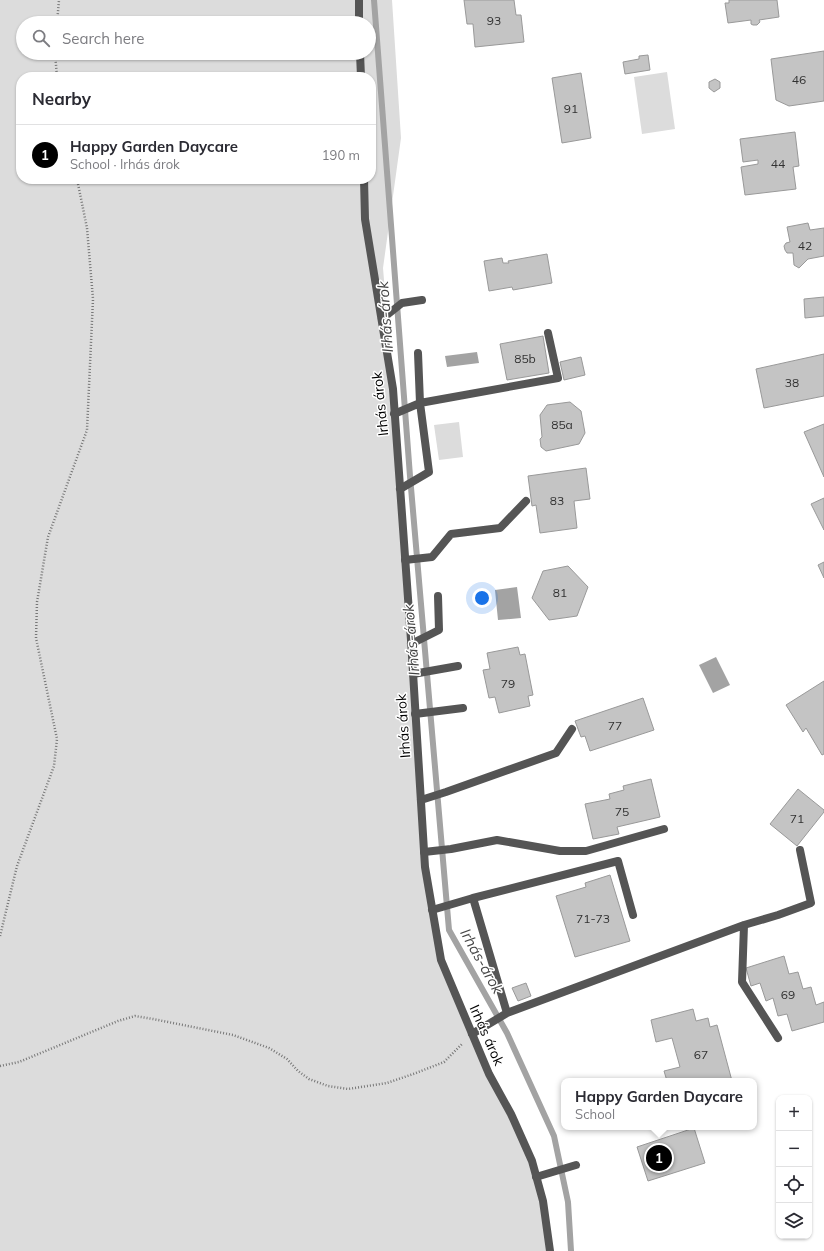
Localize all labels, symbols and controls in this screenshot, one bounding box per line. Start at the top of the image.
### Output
house number: 93 [487,13,501,28]
search box [16,16,376,60]
icon: search [30,27,52,49]
text: Search here [62,29,144,48]
house number: 46 [792,72,806,87]
text: Nearby [32,88,91,109]
house number: 91 [564,101,578,116]
text: Happy Garden Daycare [70,137,238,156]
text: 1 [41,147,49,163]
text: 190 m [322,147,360,163]
text: School · Irhás árok [70,156,180,172]
house number: 44 [771,156,785,171]
house number: 42 [798,238,812,253]
water label: Irhás-árok [373,279,397,353]
house number: 85b [514,351,536,366]
street label: Irhás árok [368,370,392,437]
house number: 38 [785,375,799,390]
house number: 85a [551,417,573,432]
house number: 83 [550,493,564,508]
house number: 81 [553,585,567,600]
your location [472,588,492,608]
water label: Irhás-árok [398,602,424,677]
house number: 79 [501,676,515,691]
street label: Irhás árok [392,692,414,759]
house number: 77 [608,718,622,733]
house number: 75 [615,804,629,819]
house number: 71 [790,811,804,826]
house number: 71-73 [576,911,610,926]
water label: Irhás-árok [456,925,508,998]
house number: 69 [781,987,795,1002]
street label: Irhás árok [466,1002,509,1069]
house number: 67 [694,1047,708,1062]
popup [561,1078,757,1130]
text: Happy Garden Daycare [575,1087,743,1106]
map controls [776,1095,812,1239]
button: + [776,1095,812,1131]
text: School [575,1106,615,1122]
button: − [776,1131,812,1167]
pin: 1 [646,1143,672,1173]
button: locate [776,1167,812,1203]
button: layers [776,1203,812,1239]

